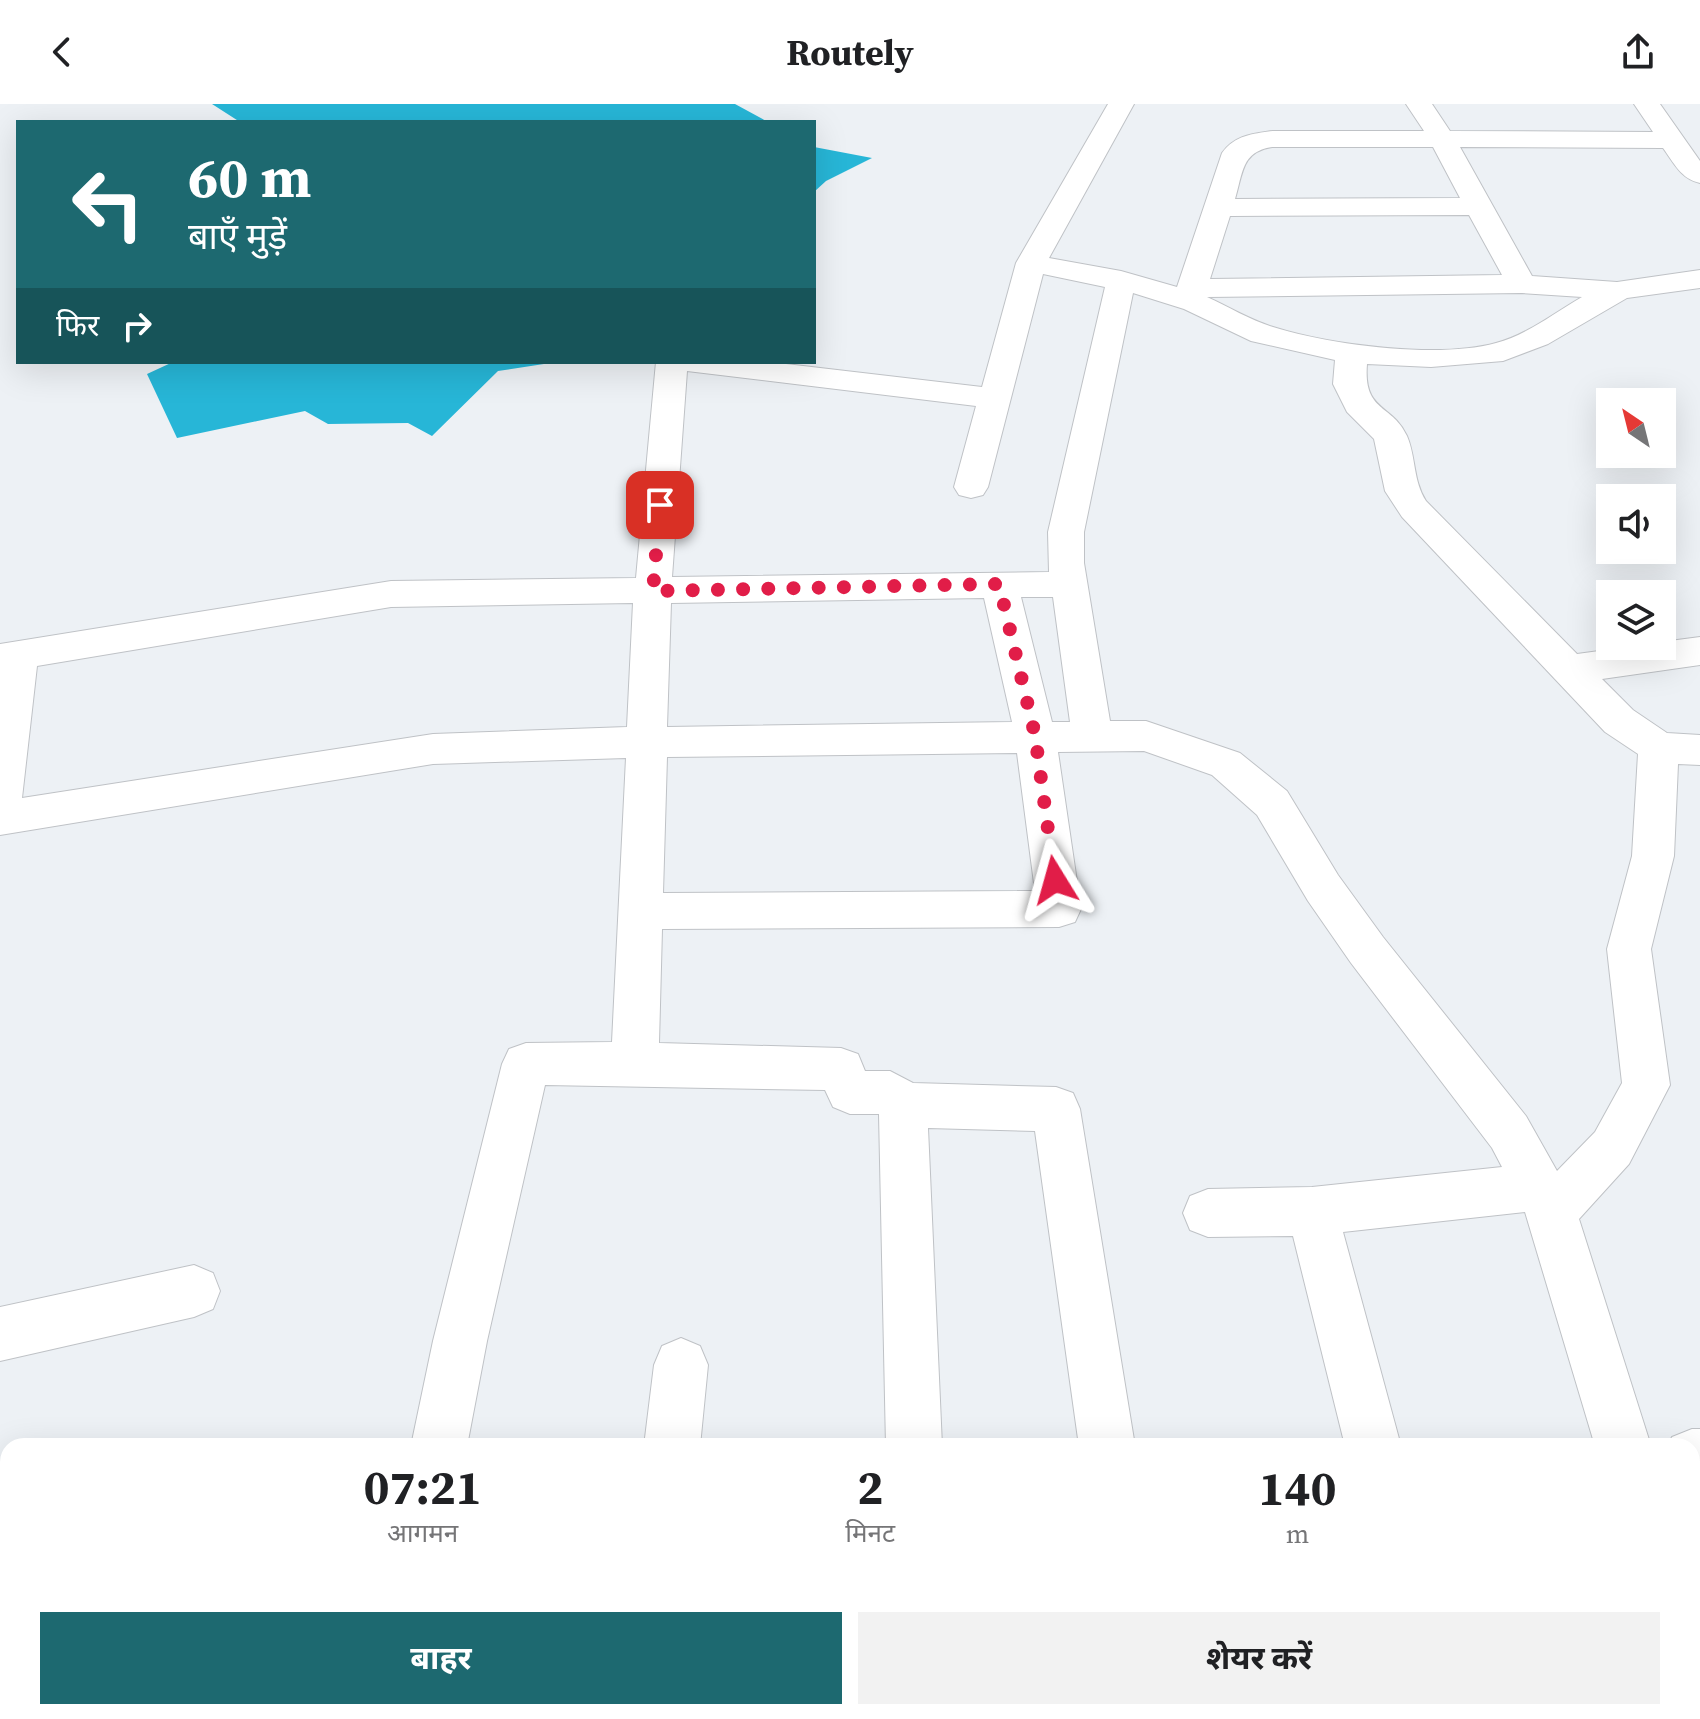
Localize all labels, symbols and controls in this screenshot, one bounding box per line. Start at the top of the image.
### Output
text: Routely [786,28,914,77]
icon: back [40,30,84,74]
icon: share [1616,30,1660,74]
text: 60 m [188,139,311,216]
icon: left [56,152,160,256]
text: बाएँ मुड़ें [188,212,287,261]
icon: right [115,304,159,348]
text: फिर [56,305,99,346]
north arrow [1596,388,1676,468]
map controls [1596,388,1676,660]
pin [626,471,694,539]
icon: arrive [638,483,682,527]
button: sound [1596,484,1676,564]
button: layers [1596,580,1676,660]
position arrow [1013,838,1097,922]
text: 07:21 [363,1454,482,1520]
text: 2 [857,1454,883,1520]
text: 140 [1259,1455,1337,1521]
text: आगमन [387,1515,458,1551]
text: मिनट [845,1515,895,1551]
text: m [1286,1516,1309,1552]
button: बाहर [40,1612,842,1704]
button: शेयर करें [858,1612,1660,1704]

